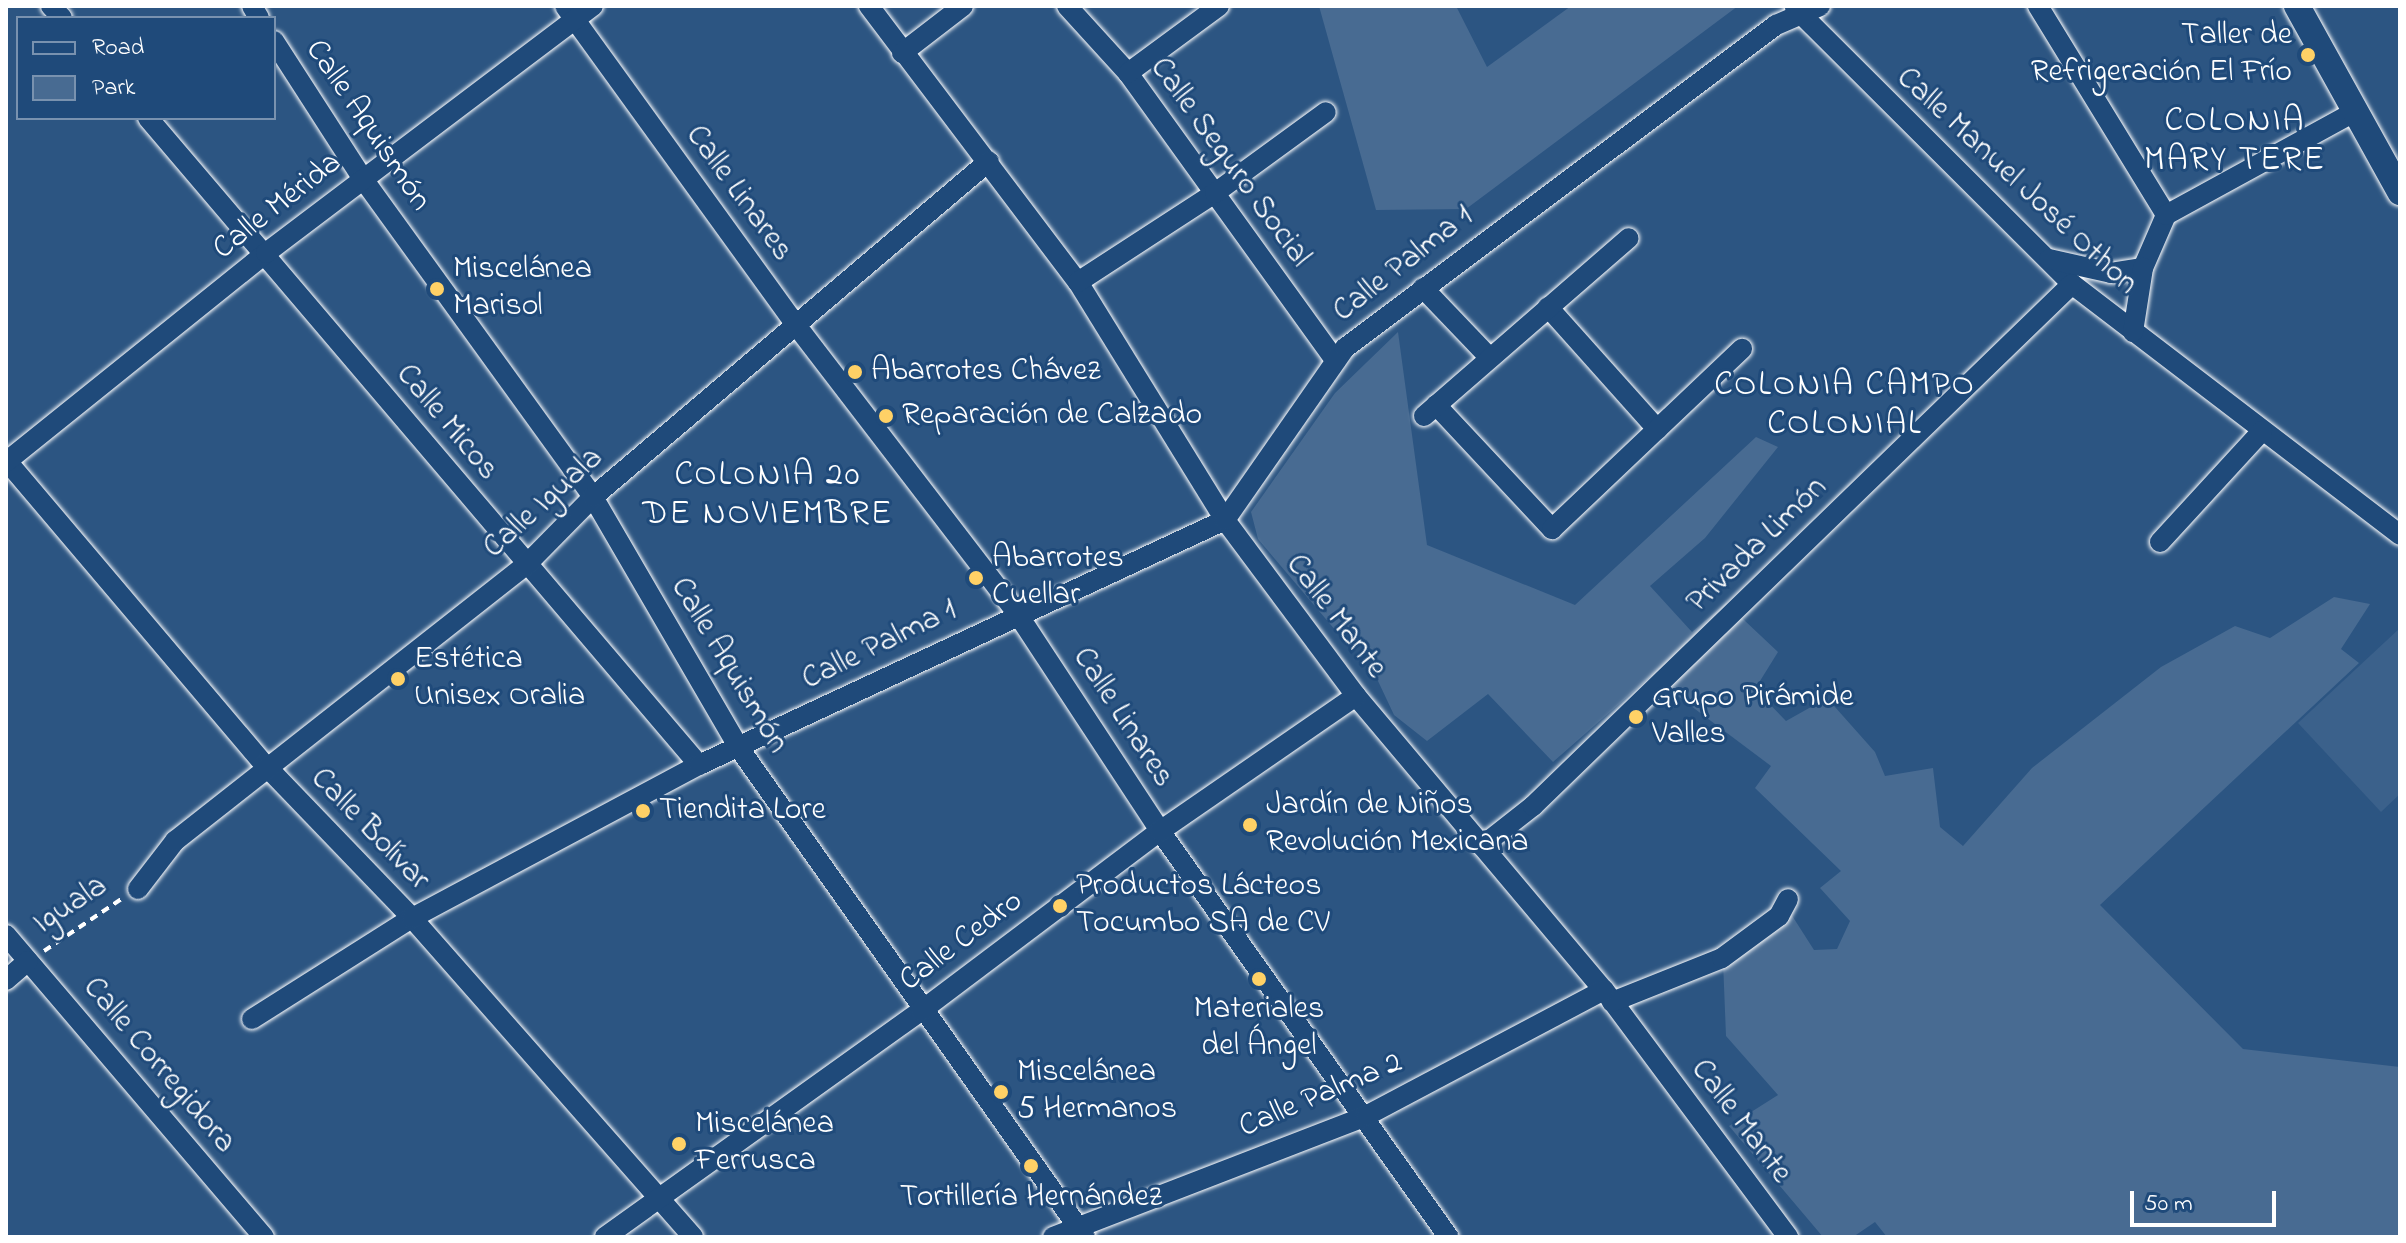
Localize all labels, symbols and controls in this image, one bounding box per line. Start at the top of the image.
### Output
legend [16,16,276,120]
place label: Taller de Refrigeración El Frío [2031,18,2292,93]
text: Road [92,31,144,66]
street label: Calle Aquismón [296,33,438,219]
marker: Taller de Refrigeración El Frío [2299,46,2317,64]
street label: Calle Seguro Social [1140,51,1318,275]
street label: Calle Manuel José Othon [1887,60,2145,304]
text: Park [92,71,135,106]
district label: COLONIA MARY TERE [2144,102,2326,182]
street label: Calle Linares [676,118,800,270]
street label: Calle Mérida [206,145,350,269]
street label: Calle Palma 1 [1326,198,1482,332]
place label: Miscelánea Marisol [453,252,592,327]
marker: Miscelánea Marisol [428,280,446,298]
place label: Abarrotes Chávez [871,353,1101,391]
street label: Calle Micos [386,357,506,489]
marker: Abarrotes Chávez [846,363,864,381]
district label: COLONIA CAMPO COLONIAL [1714,366,1976,446]
place label: Reparación de Calzado [902,397,1202,435]
marker: Reparación de Calzado [877,407,895,425]
street label: Calle Iguala [476,440,612,568]
district label: COLONIA 20 DE NOVIEMBRE [643,456,893,536]
street label: Privada Limón [1680,470,1836,622]
place label: Abarrotes Cuellar [992,541,1124,616]
street label: Calle Mante [1276,547,1394,687]
marker: Abarrotes Cuellar [967,569,985,587]
street label: Calle Aquismón [660,571,796,761]
street label: Calle Palma 1 [796,592,964,700]
street label: Calle Linares [1063,641,1181,795]
place label: Estética Unisex Oralia [414,642,585,717]
marker: Estética Unisex Oralia [389,670,407,688]
place label: Grupo Pirámide Valles [1652,680,1854,755]
marker: Grupo Pirámide Valles [1627,708,1645,726]
street label: Calle Bolívar [301,761,437,899]
place label: Jardín de Niños Revolución Mexicana [1266,788,1528,863]
place label: Tiendita Lore [659,792,826,830]
marker: Tiendita Lore [634,802,652,820]
marker: Jardín de Niños Revolución Mexicana [1241,816,1259,834]
street label: Iguala [27,868,115,944]
place label: Productos Lácteos Tocumbo SA de CV [1076,869,1330,944]
street label: Calle Cedro [893,883,1031,1001]
marker: Productos Lácteos Tocumbo SA de CV [1051,897,1069,915]
street label: Calle Corregidora [73,970,243,1162]
marker: Materiales del Ángel [1250,970,1268,988]
place label: Materiales del Ángel [1194,992,1324,1067]
street label: Calle Palma 2 [1234,1044,1408,1148]
street label: Calle Mante [1681,1052,1799,1192]
place label: Miscelánea 5 Hermanos [1017,1055,1177,1130]
marker: Miscelánea 5 Hermanos [992,1083,1010,1101]
place label: Miscelánea Ferrusca [695,1107,834,1182]
marker: Miscelánea Ferrusca [670,1135,688,1153]
marker: Tortillería Hernández [1022,1157,1040,1175]
scale bar [2134,1175,2280,1225]
place label: Tortillería Hernández [900,1179,1162,1217]
text: 50 m [2144,1187,2193,1222]

